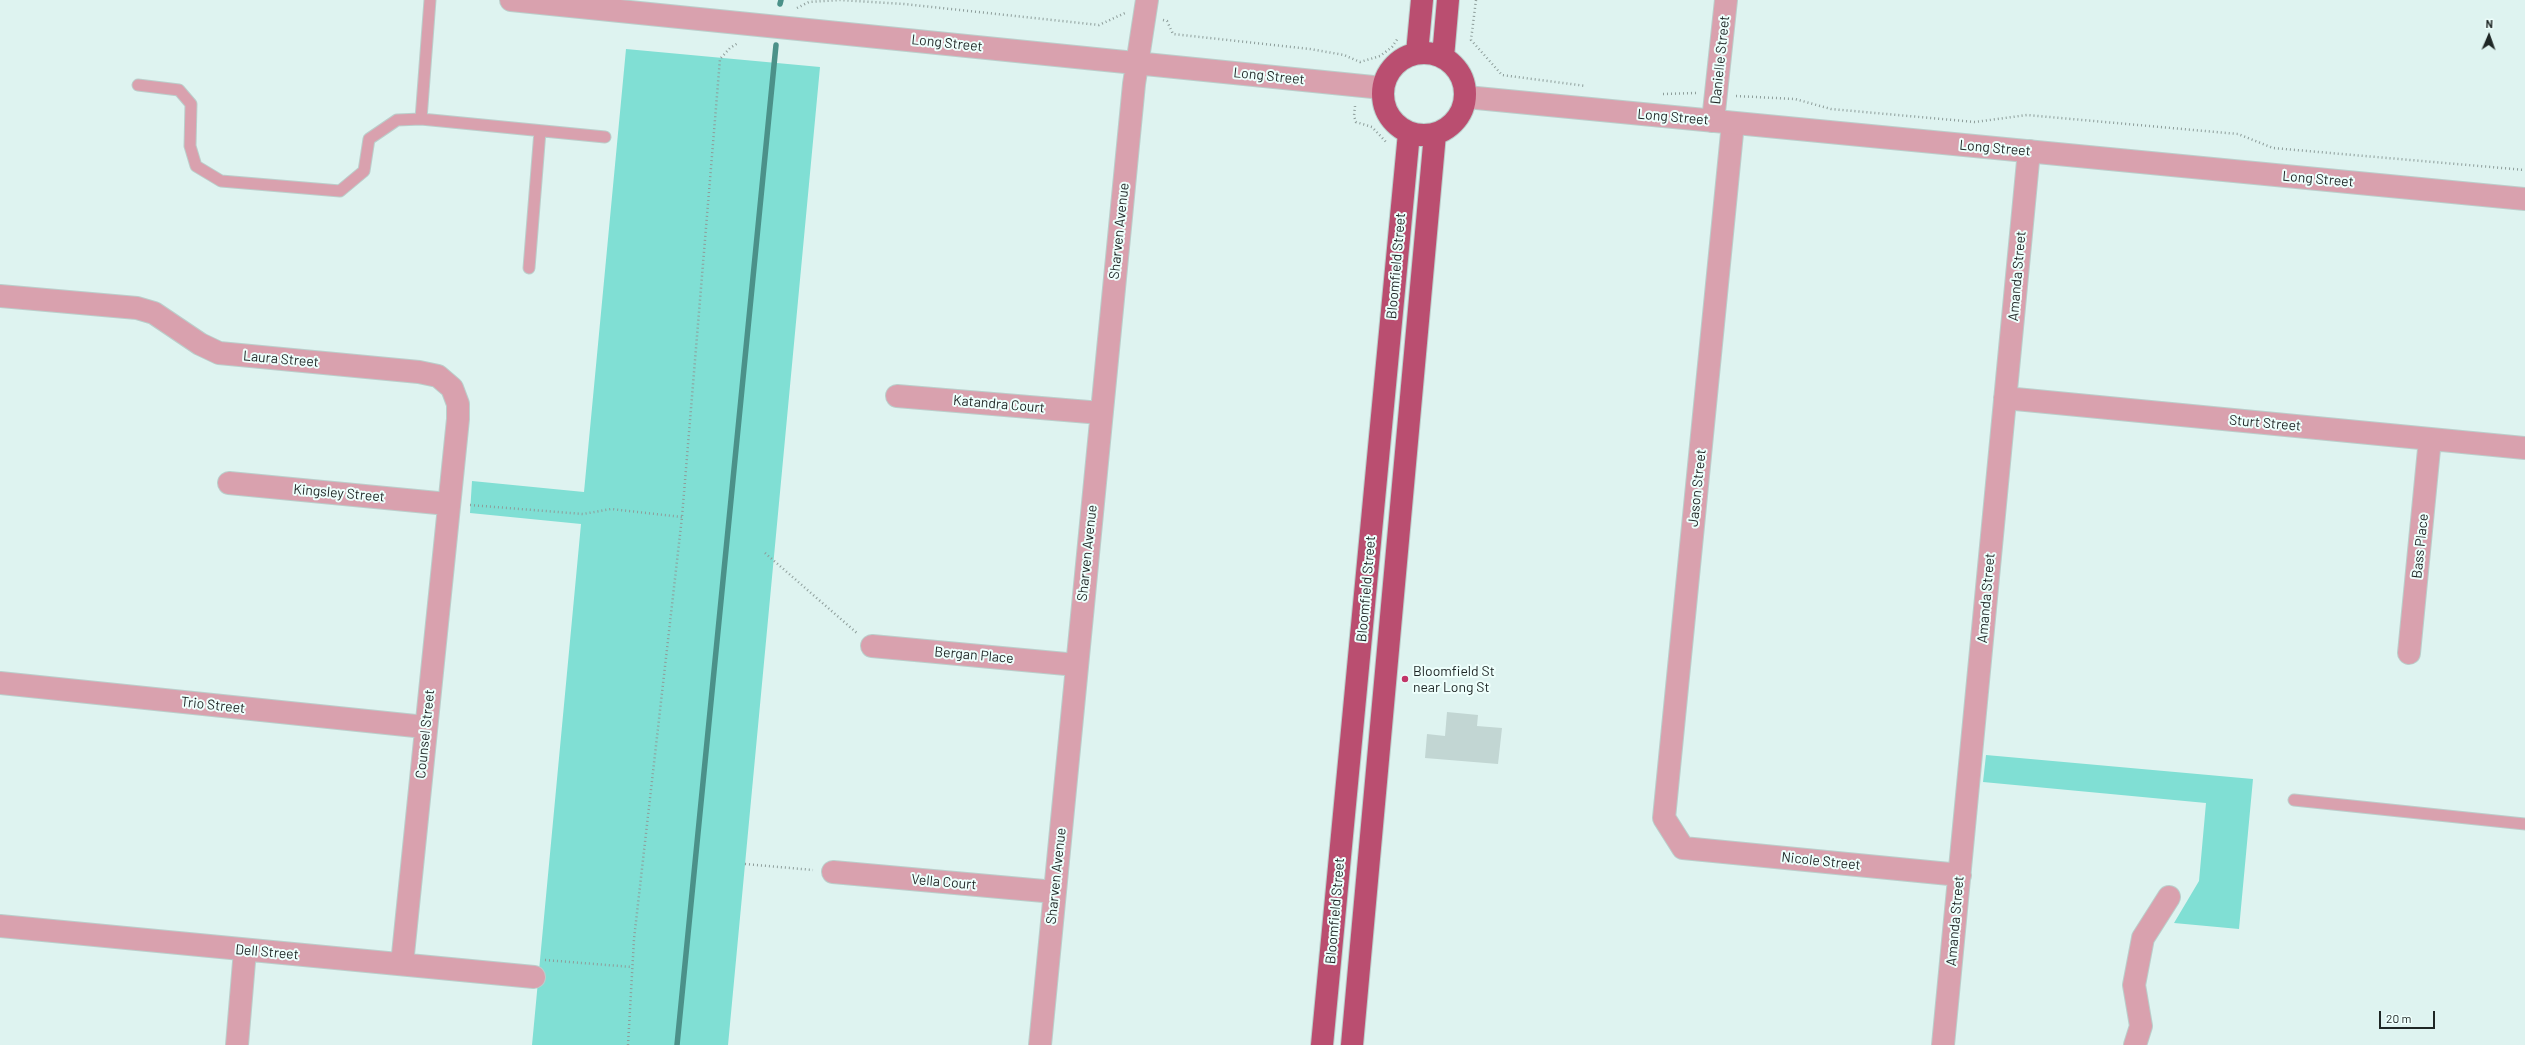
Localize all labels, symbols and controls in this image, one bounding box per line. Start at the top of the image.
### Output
street label: Danielle Street [1707,15,1733,105]
north arrow [2469,16,2509,56]
text: N [2486,17,2493,30]
street label: Long Street [910,31,984,55]
street label: Long Street [1232,64,1306,88]
street label: Long Street [1637,106,1709,128]
street label: Long Street [1959,137,2031,159]
street label: Long Street [2282,168,2354,190]
street label: Sharven Avenue [1106,182,1132,280]
street label: Bloomfield Street [1383,212,1409,320]
street label: Amanda Street [2005,230,2029,322]
street label: Laura Street [242,347,320,371]
street label: Katandra Court [952,392,1046,416]
street label: Sturt Street [2228,411,2302,435]
street label: Jason Street [1685,448,1709,528]
street label: Kingsley Street [293,481,385,505]
street label: Sharven Avenue [1074,504,1100,602]
street label: Bass Place [2408,513,2432,579]
street label: Bloomfield Street [1353,535,1379,643]
street label: Amanda Street [1974,552,1998,644]
street label: Bergan Place [934,643,1014,667]
place label: Bloomfield St near Long St [1413,663,1495,696]
marker: Bloomfield St near Long St [1400,674,1410,684]
street label: Counsel Street [412,689,438,779]
street label: Trio Street [180,693,246,717]
street label: Sharven Avenue [1043,827,1069,925]
street label: Nicole Street [1781,848,1861,874]
street label: Bloomfield Street [1322,857,1348,965]
street label: Vella Court [911,871,977,893]
street label: Amanda Street [1943,875,1967,967]
street label: Dell Street [235,941,299,963]
scale bar [2381,1003,2437,1029]
text: 20 m [2386,1011,2412,1025]

